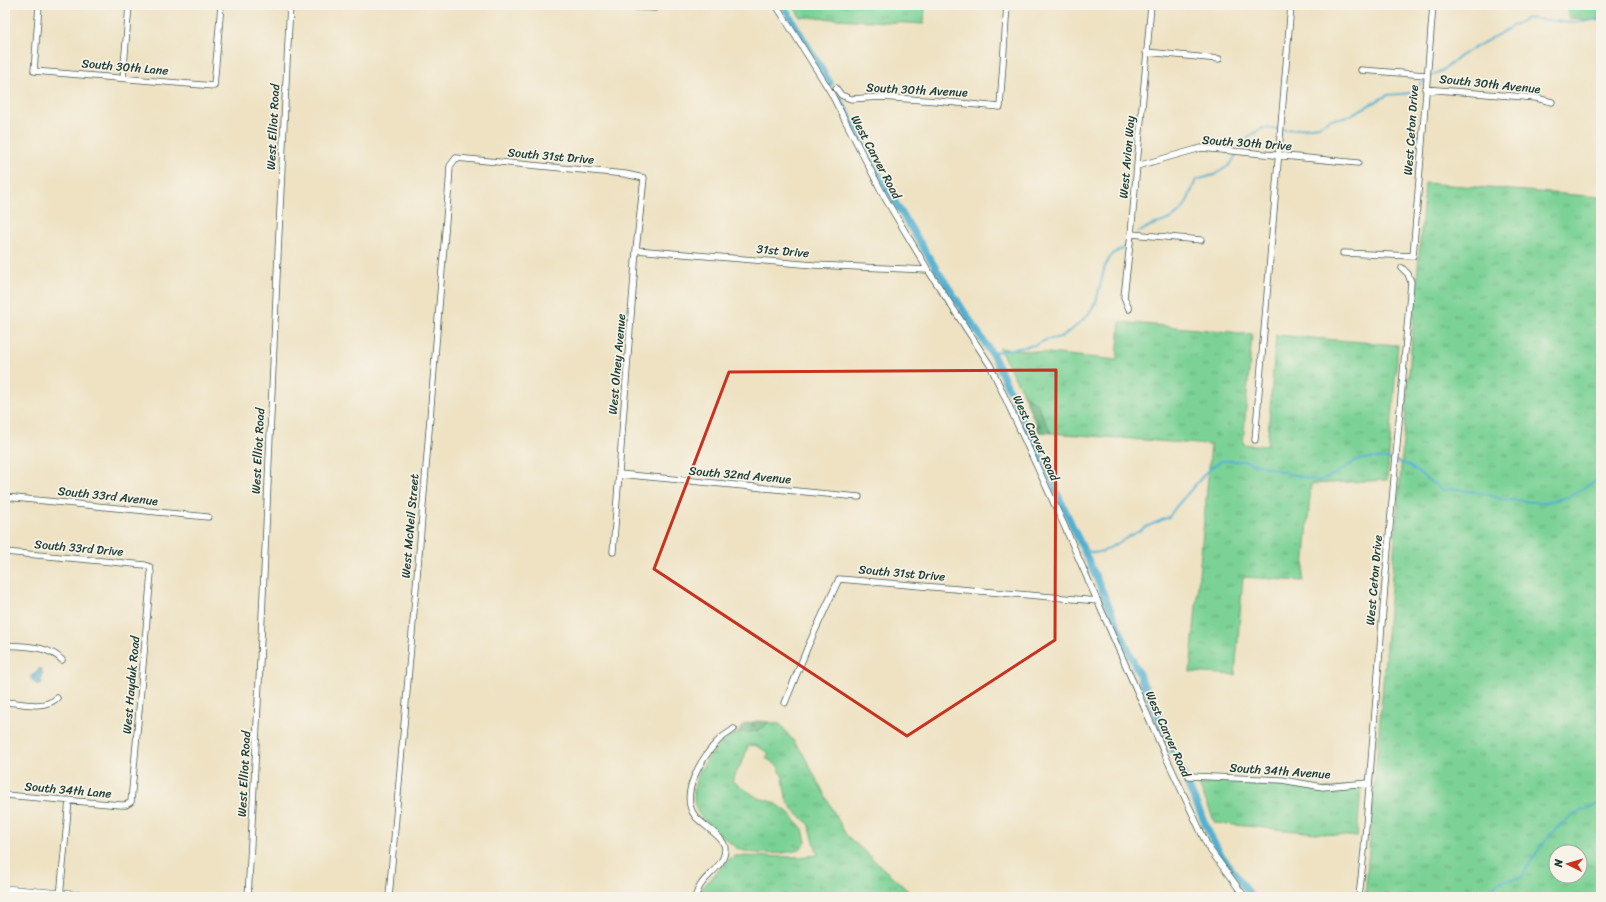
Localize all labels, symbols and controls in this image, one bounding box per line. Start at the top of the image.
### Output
street label: South 30th Lane [81,52,169,82]
street label: South 30th Avenue [1438,68,1542,100]
street label: South 30th Avenue [866,76,968,104]
street label: West Elliot Road [260,83,286,171]
street label: West Ceton Drive [1397,84,1425,176]
street label: West Carver Road [844,111,908,204]
street label: West Avion Way [1112,114,1142,199]
street label: South 30th Drive [1201,129,1293,157]
street label: South 31st Drive [507,141,595,171]
street label: 31st Drive [756,238,810,264]
street label: West Olney Avenue [602,313,632,415]
street label: West Carver Road [1006,391,1066,485]
street label: West Elliot Road [245,407,271,495]
street label: South 32nd Avenue [688,460,792,490]
street label: West McNeil Street [394,473,426,579]
street label: South 33rd Avenue [57,480,159,512]
street label: South 33rd Drive [34,533,124,563]
street label: West Ceton Drive [1359,534,1389,626]
street label: South 31st Drive [858,558,946,588]
street label: West Hayduk Road [116,635,146,735]
street label: West Carver Road [1139,687,1197,782]
street label: West Elliot Road [231,730,257,818]
street label: South 34th Avenue [1229,756,1332,786]
street label: South 34th Lane [24,775,112,805]
north arrow [1548,844,1588,884]
text: N [1549,858,1568,869]

